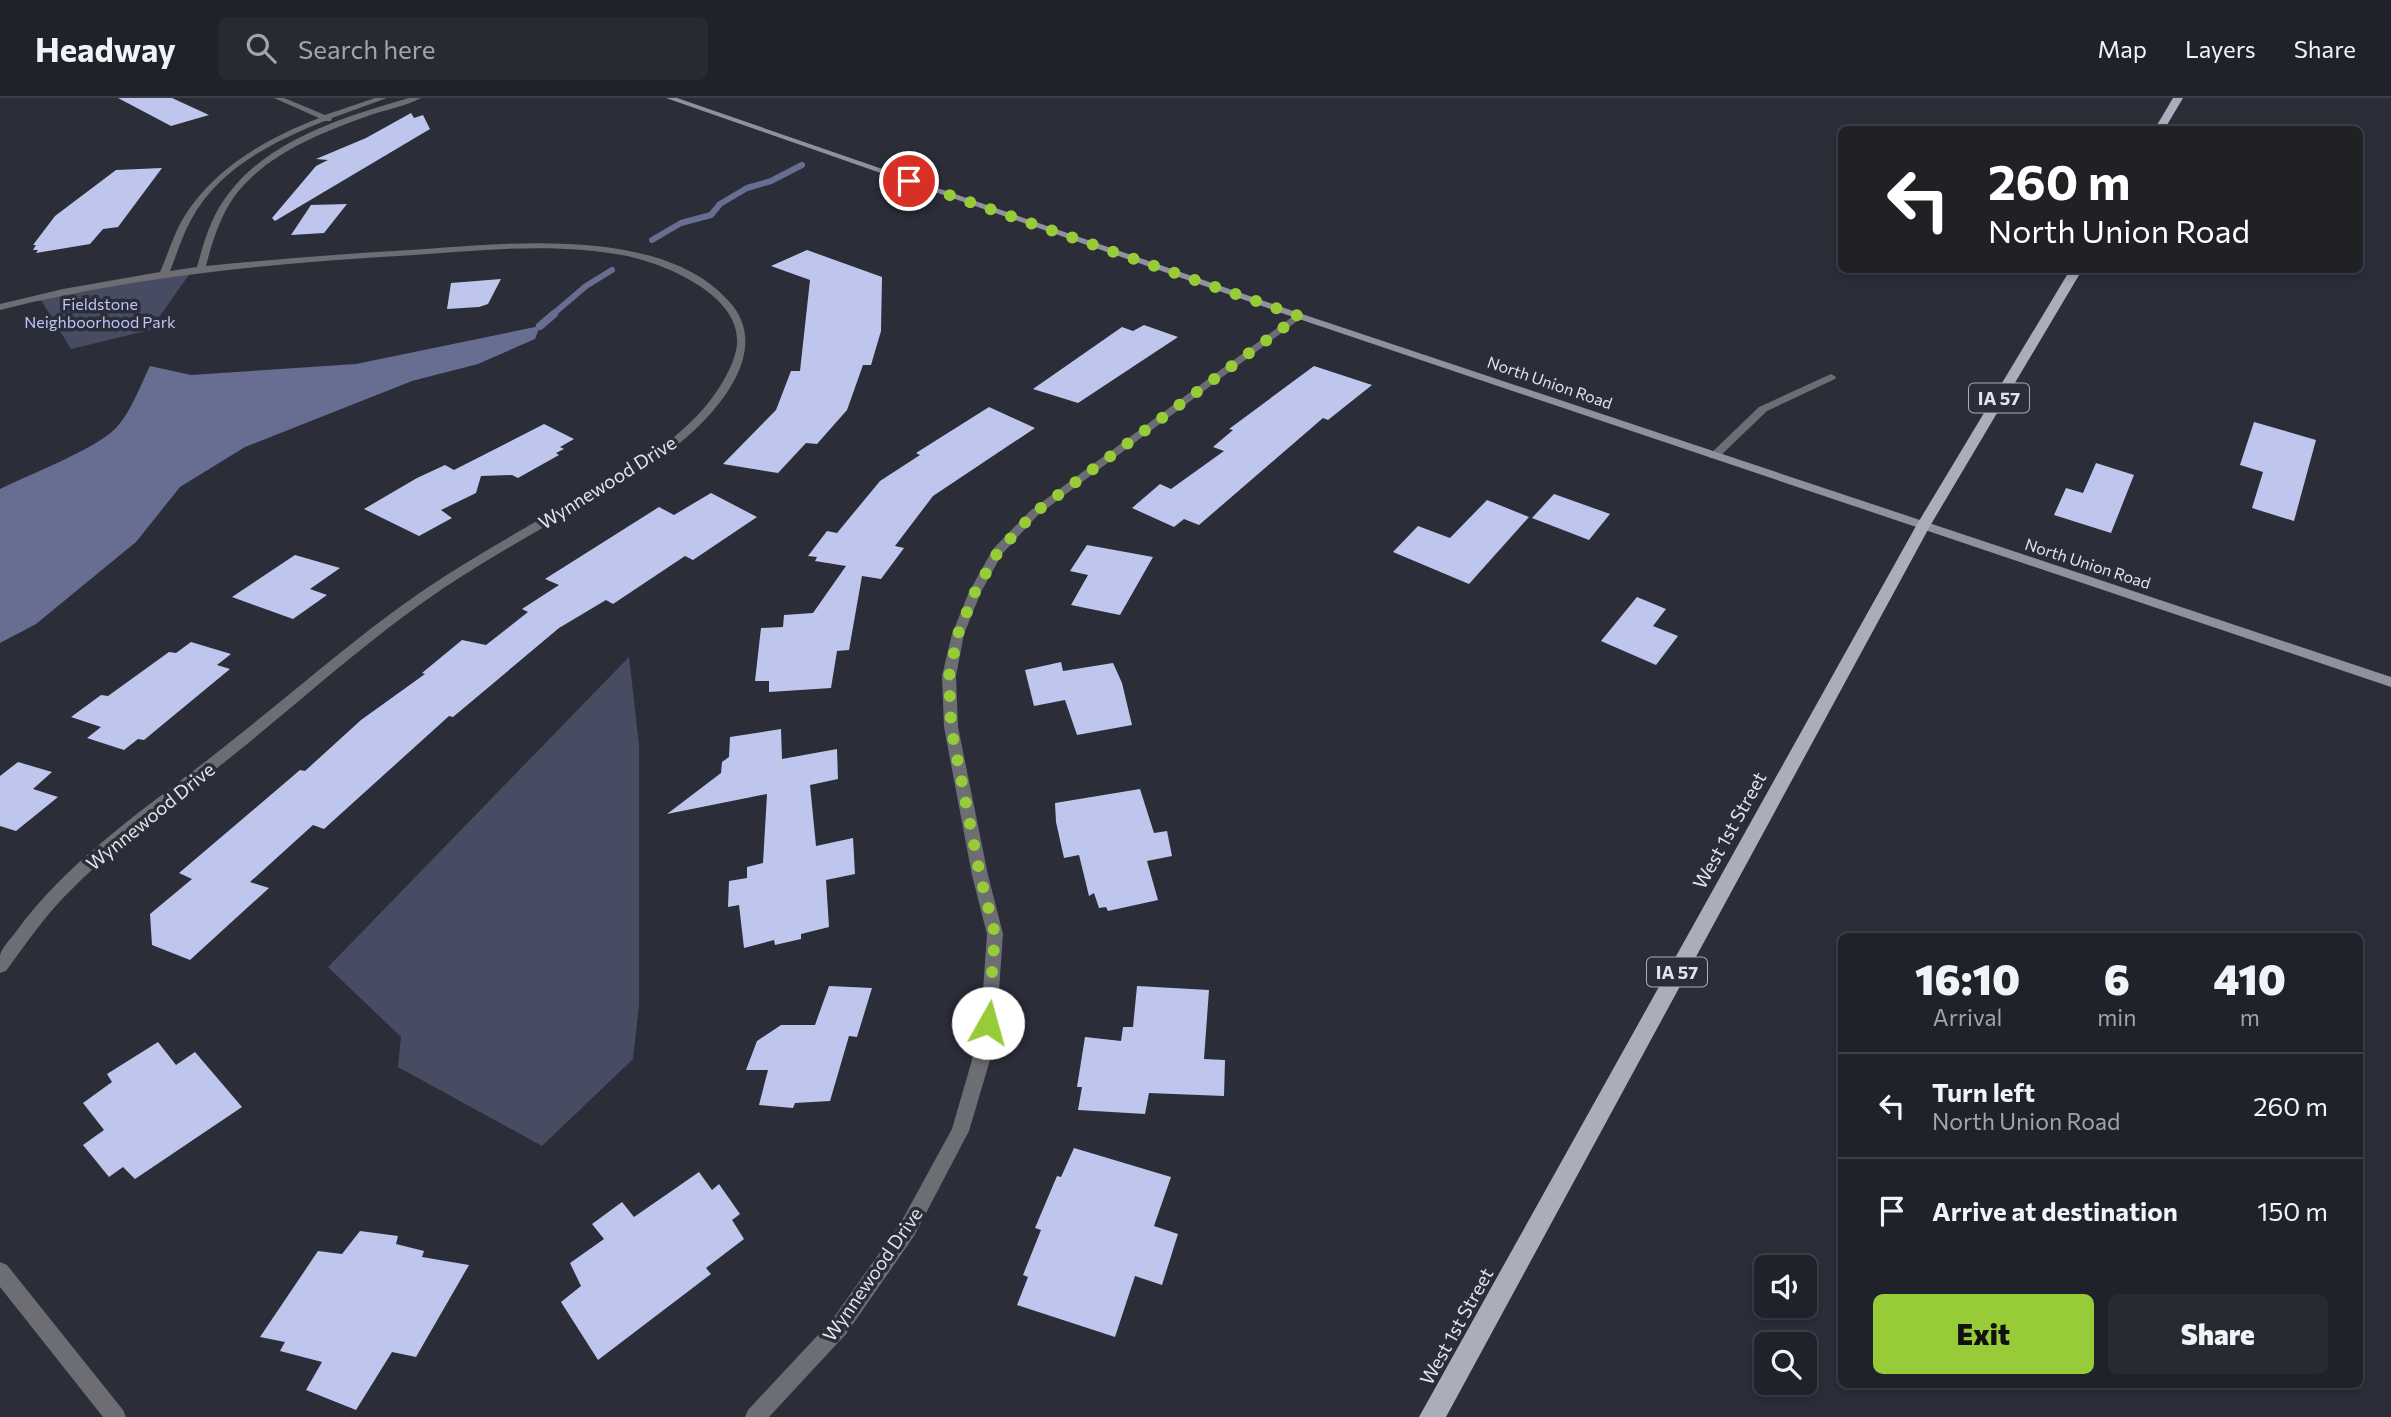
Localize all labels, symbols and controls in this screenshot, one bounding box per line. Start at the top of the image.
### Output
search box [218,17,708,80]
text: Headway [35,28,176,69]
icon: search [242,29,280,67]
text: Search here [298,33,436,64]
text: Map [2098,34,2147,63]
text: Layers [2185,34,2256,63]
text: Share [2294,34,2356,63]
text: 260 m [1988,150,2130,210]
pin [879,151,939,211]
icon: left [1873,154,1964,245]
icon: arrive [890,162,928,200]
text: North Union Road [1988,210,2250,250]
park label: Fieldstone Neighboorhood Park [24,294,176,331]
street label: North Union Road [1485,352,1615,412]
road number: IA 57 [1969,384,2029,412]
street label: Wynnewood Drive [534,430,680,534]
street label: North Union Road [2023,534,2153,592]
street label: Wynnewood Drive [81,757,219,875]
street label: West 1st Street [1687,767,1771,892]
text: 16:10 [1915,952,2020,1004]
text: 6 [2104,952,2130,1004]
text: 410 [2213,952,2286,1004]
road number: IA 57 [1647,958,1707,986]
position arrow [951,986,1025,1060]
text: Arrival [1933,1003,2002,1031]
text: min [2097,1003,2136,1031]
text: m [2240,1003,2260,1031]
text: Turn left [1932,1076,2035,1107]
icon: left [1873,1087,1911,1125]
text: 260 m [2253,1090,2328,1121]
text: North Union Road [1932,1107,2120,1135]
icon: arrive [1873,1192,1911,1230]
text: Arrive at destination [1932,1195,2178,1226]
text: 150 m [2257,1195,2328,1226]
street label: Wynnewood Drive [817,1203,927,1345]
map controls [1754,1255,1817,1395]
button: sound [1754,1255,1817,1318]
street label: West 1st Street [1414,1263,1498,1388]
button: Exit [1873,1294,2094,1374]
button: Share [2108,1294,2328,1374]
button: search [1754,1332,1817,1395]

